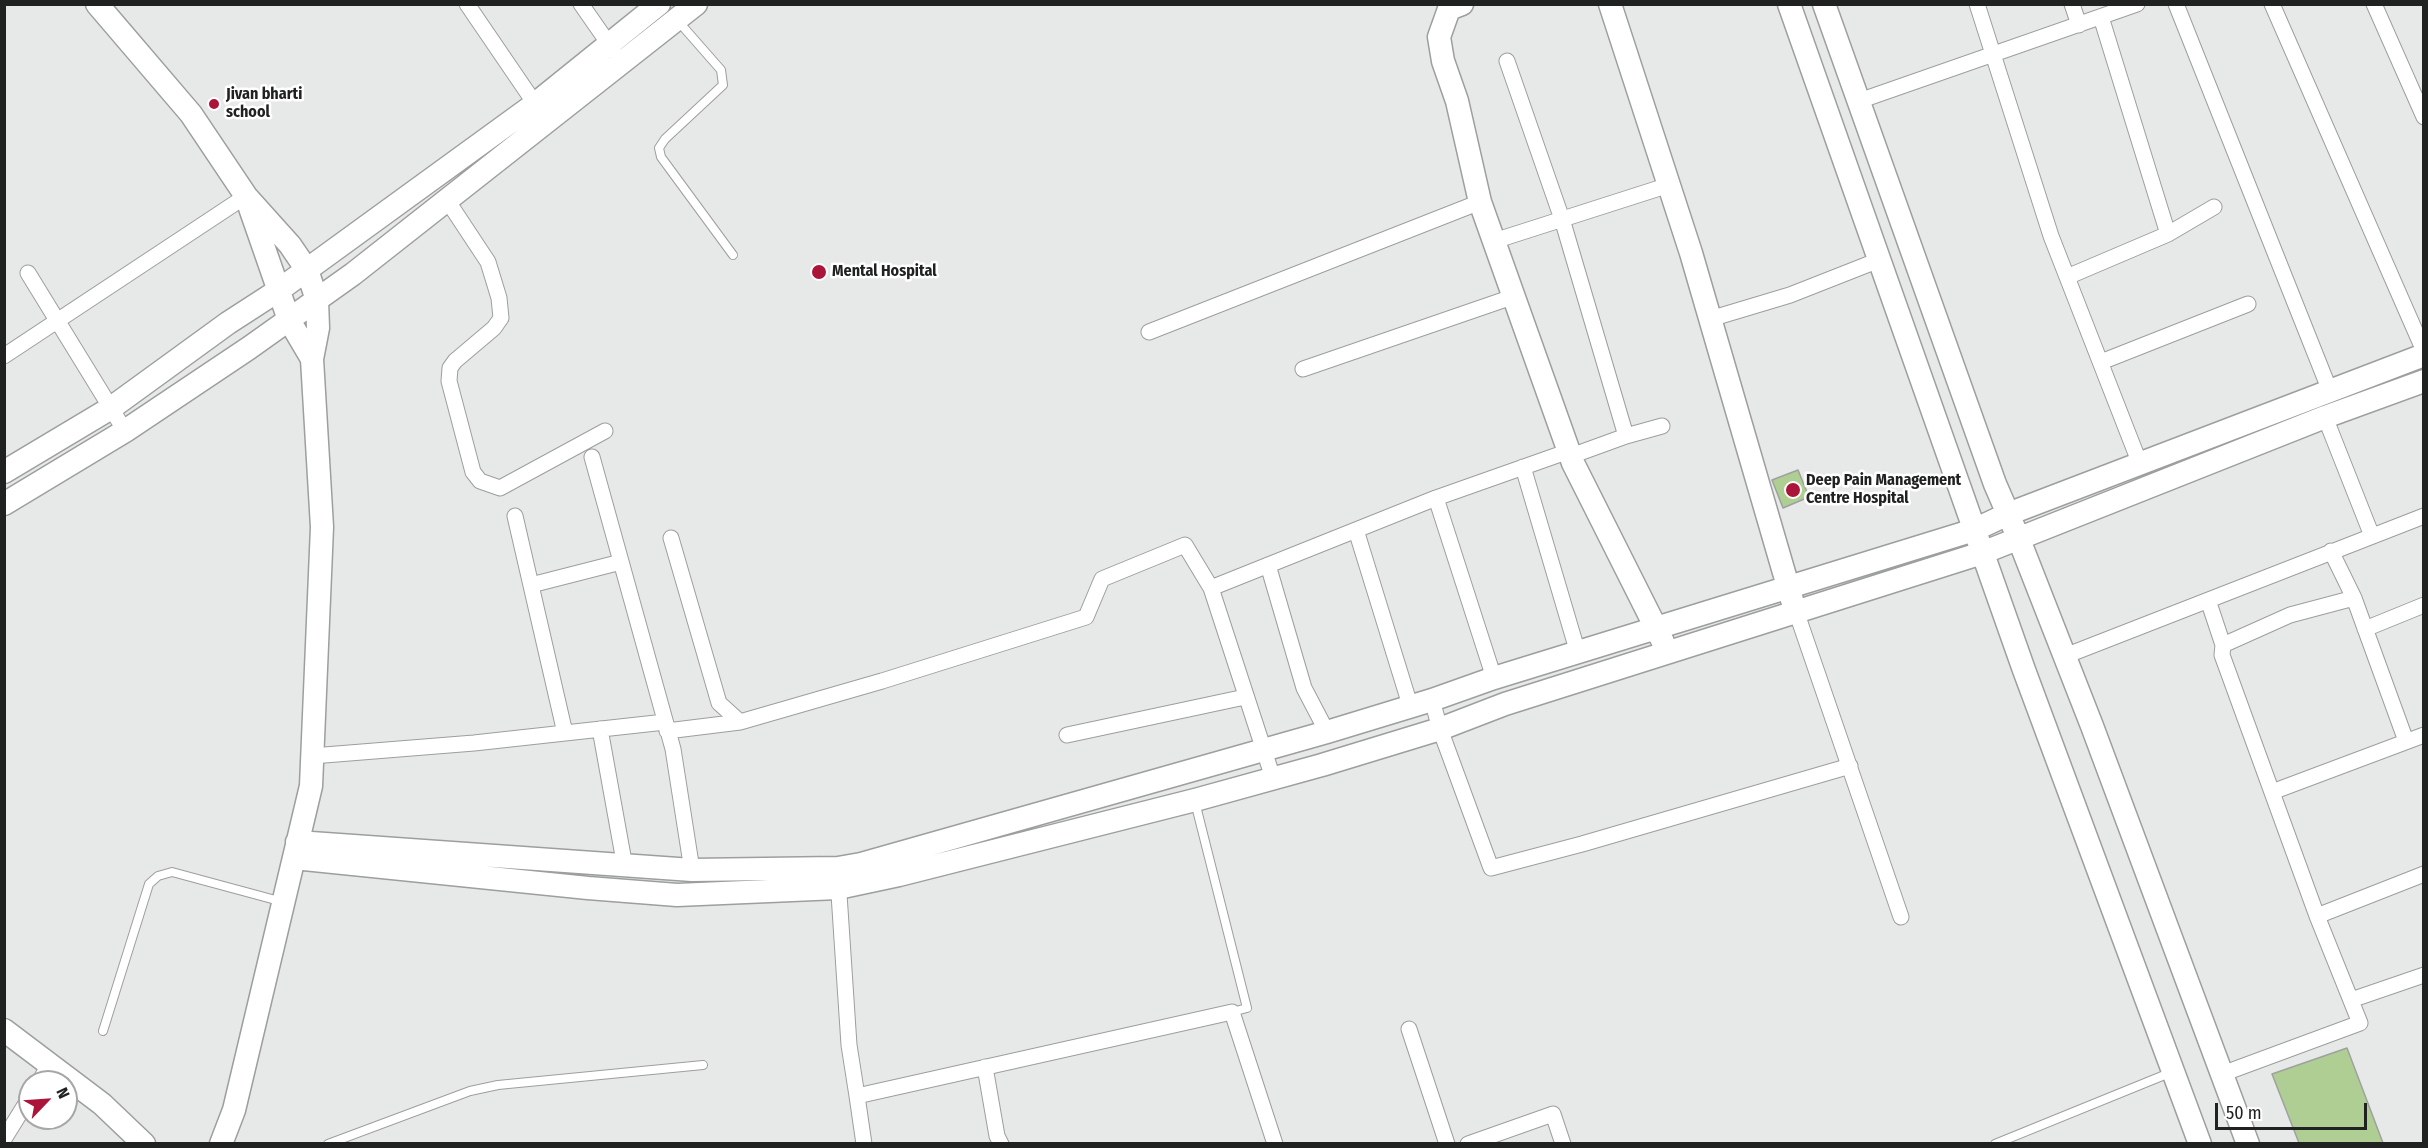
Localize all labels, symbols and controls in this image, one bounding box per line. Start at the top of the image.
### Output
place label: Jivan bharti school [226,85,302,123]
marker: Jivan bharti school [207,97,221,111]
place label: Mental Hospital [832,262,937,282]
marker: Mental Hospital [810,263,828,281]
place label: Deep Pain Management Centre Hospital [1806,471,1961,509]
marker: Deep Pain Management Centre Hospital [1784,481,1802,499]
north arrow [18,1070,78,1130]
text: N [52,1085,74,1101]
scale bar [2218,1091,2370,1129]
text: 50 m [2226,1102,2262,1124]

